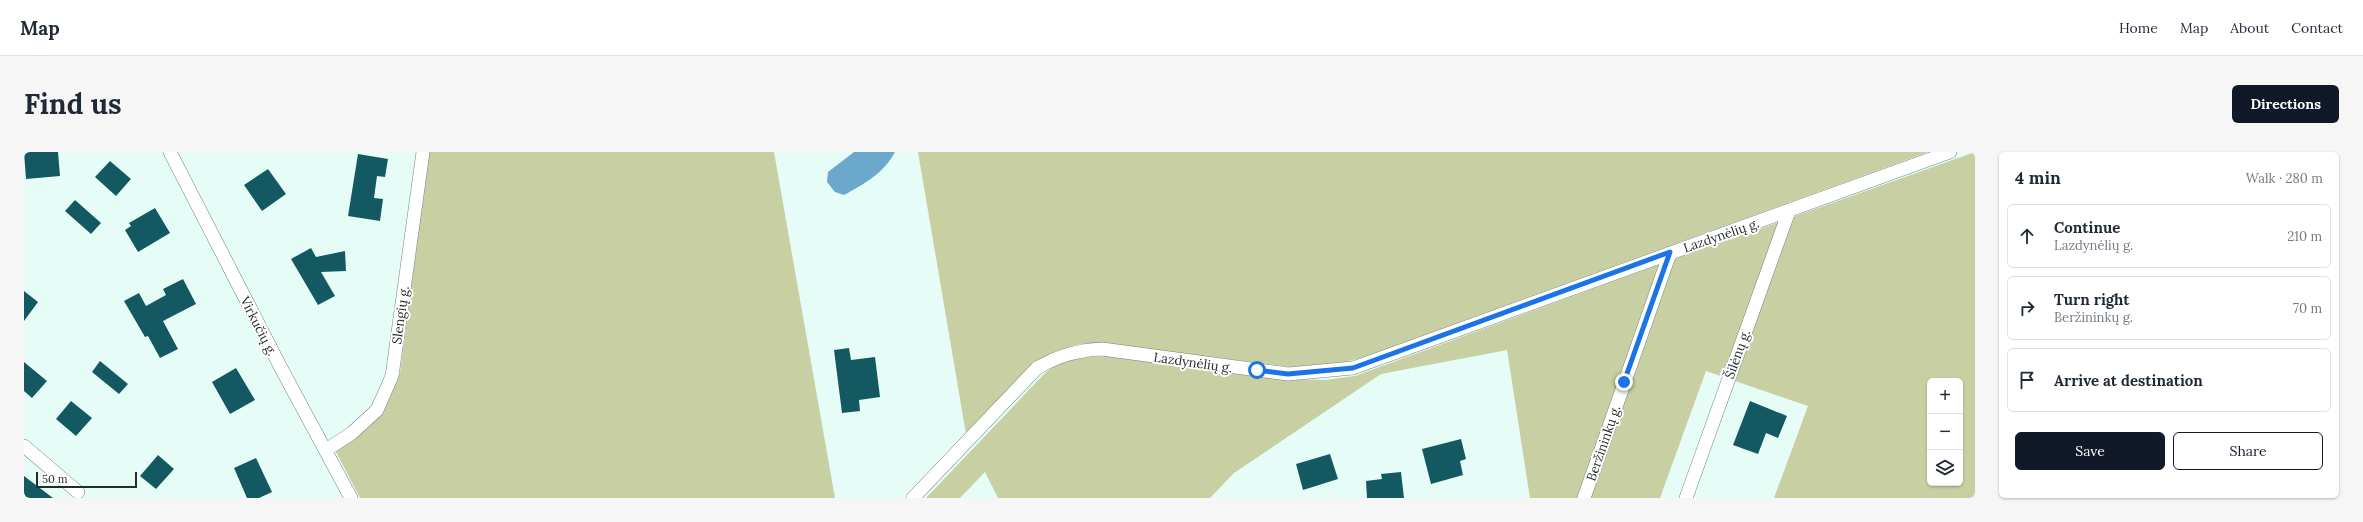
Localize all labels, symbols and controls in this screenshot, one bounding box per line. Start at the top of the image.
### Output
text: Map [20,16,60,40]
text: Home [2119,19,2158,37]
text: Map [2180,19,2208,37]
text: About [2230,19,2269,37]
text: Contact [2291,19,2343,37]
button: Directions [2232,85,2339,123]
text: Find us [24,86,122,122]
text: 4 min [2015,167,2061,189]
text: Walk · 280 m [2246,170,2323,187]
street label: Lazdynėlių g. [1681,215,1761,256]
text: Continue [2054,218,2120,237]
icon: ahead [2016,225,2038,247]
text: 210 m [2287,228,2322,245]
text: Lazdynėlių g. [2054,237,2133,254]
street label: Slengių g. [388,285,413,345]
text: Turn right [2054,290,2130,309]
street label: Virkučių g. [236,293,281,359]
icon: right [2016,297,2038,319]
text: 70 m [2293,300,2322,317]
text: Beržininkų g. [2054,309,2133,326]
street label: Šilėnų g. [1720,327,1754,381]
street label: Lazdynėlių g. [1152,349,1233,376]
route start [1248,361,1266,379]
icon: arrive [2016,369,2038,391]
text: Arrive at destination [2054,371,2203,390]
route end [1615,373,1633,391]
map controls [1927,378,1963,486]
button: + [1927,378,1963,414]
street label: Beržininkų g. [1583,403,1624,483]
button: − [1927,414,1963,450]
button: Save [2015,432,2165,470]
button: Share [2173,432,2323,470]
button: layers [1927,450,1963,486]
scale bar [36,470,137,489]
text: 50 m [42,472,68,486]

